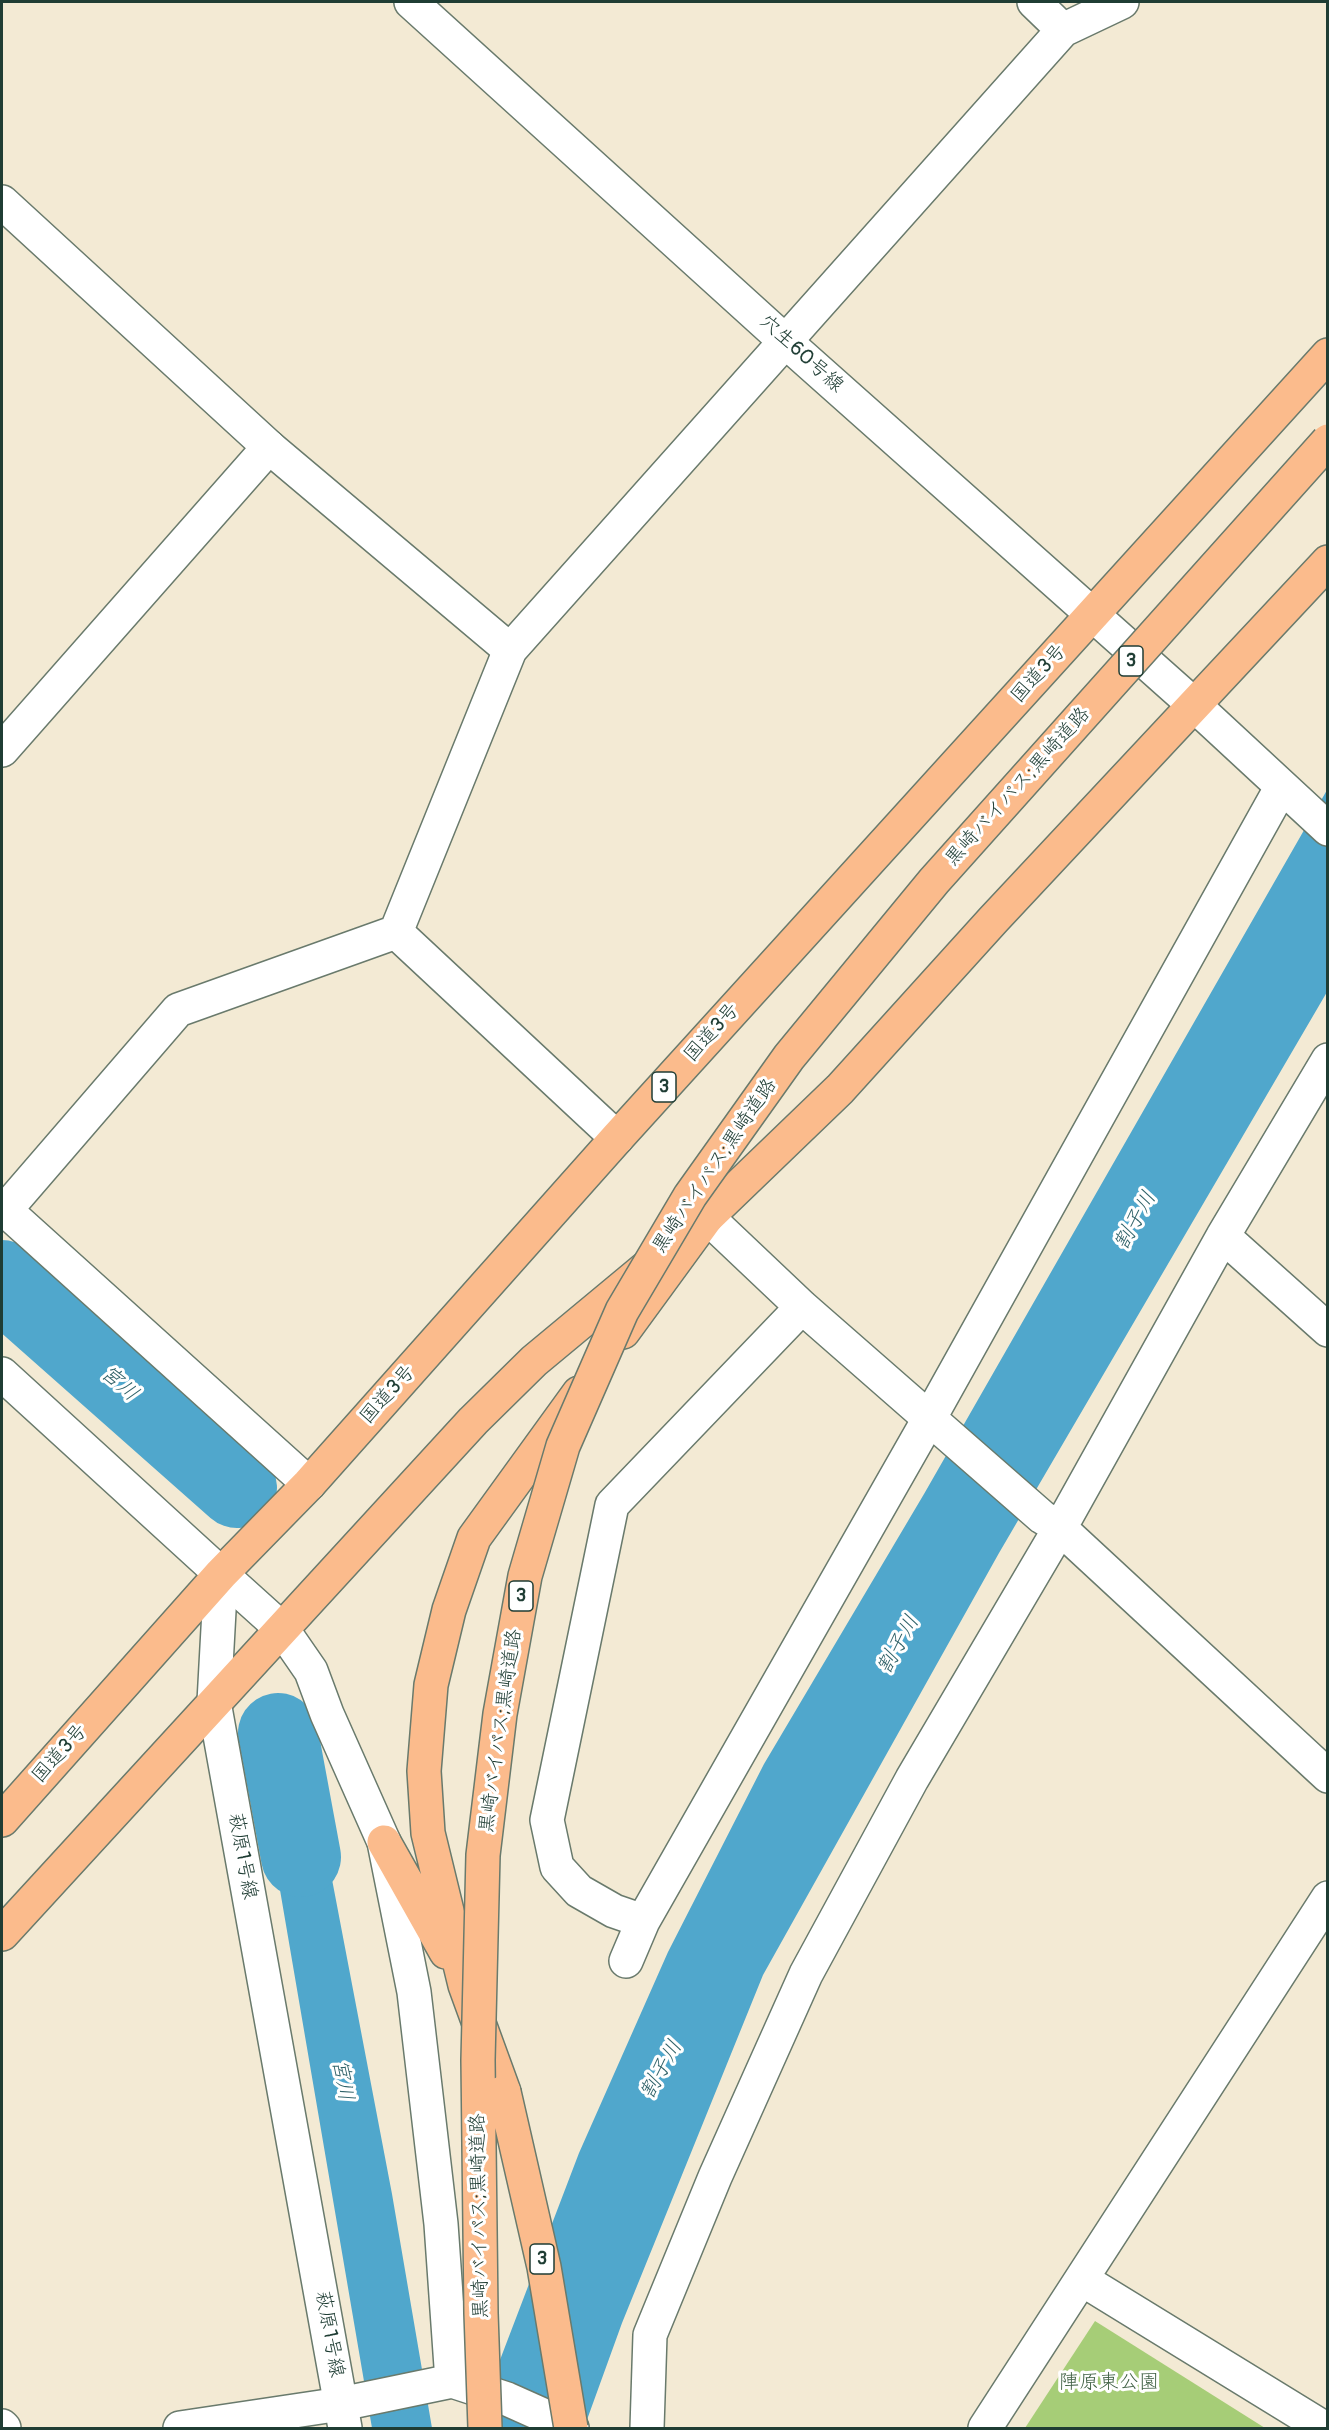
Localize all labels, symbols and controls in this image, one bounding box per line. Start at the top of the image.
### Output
street label: 穴生60号線 [754,310,848,398]
street label: 国道3号 [1006,640,1072,708]
road number: 3 [1119,646,1143,676]
street label: 黒崎バイパス;黒崎道路 [940,703,1096,871]
street label: 国道3号 [679,999,745,1067]
road number: 3 [652,1072,676,1102]
street label: 黒崎バイパス;黒崎道路 [648,1074,782,1258]
water label: 割子川 [1110,1187,1162,1255]
water label: 宮川 [95,1361,143,1407]
street label: 国道3号 [355,1361,421,1429]
road number: 3 [509,1581,533,1611]
water label: 割子川 [873,1611,925,1679]
street label: 黒崎バイパス;黒崎道路 [475,1628,527,1834]
street label: 国道3号 [27,1720,93,1788]
street label: 萩原1号線 [223,1811,261,1901]
water label: 割子川 [636,2036,688,2104]
water label: 宮川 [326,2057,358,2103]
street label: 黒崎バイパス;黒崎道路 [466,2113,494,2319]
road number: 3 [530,2244,554,2274]
street label: 萩原1号線 [310,2289,348,2379]
park label: 陣原東公園 [1059,2371,1159,2395]

